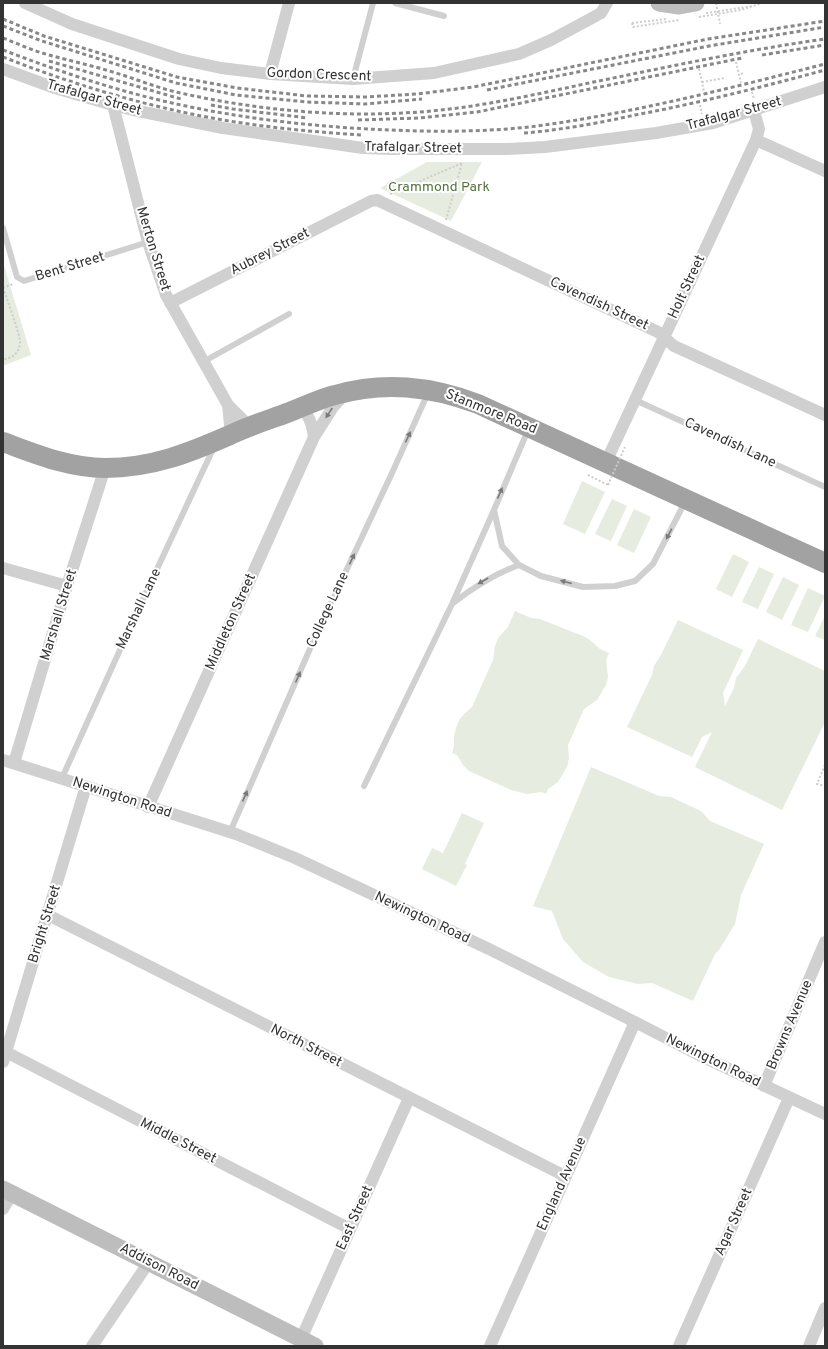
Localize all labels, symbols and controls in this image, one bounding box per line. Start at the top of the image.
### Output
street label: Gordon Crescent [266,65,372,85]
street label: Trafalgar Street [45,76,143,120]
street label: Trafalgar Street [684,93,784,135]
street label: Trafalgar Street [364,139,462,157]
park label: Crammond Park [388,179,490,196]
street label: Merton Street [132,205,174,293]
street label: Aubrey Street [228,225,312,279]
street label: Bent Street [33,248,107,286]
street label: Holt Street [665,252,709,322]
street label: Cavendish Street [547,274,651,334]
street label: Stanmore Road [443,386,539,438]
one-way arrow [325,408,333,418]
street label: Cavendish Lane [681,414,779,472]
one-way arrow [405,432,411,443]
one-way arrow [498,487,504,499]
one-way arrow [666,528,673,539]
one-way arrow [349,554,355,565]
street label: Marshall Lane [113,566,165,652]
street label: Marshall Street [37,567,81,663]
street label: College Lane [303,569,353,651]
street label: Middleton Street [202,571,260,673]
one-way arrow [478,577,489,584]
one-way arrow [559,579,571,585]
one-way arrow [295,672,301,683]
street label: Newington Road [70,774,174,822]
one-way arrow [243,790,249,802]
street label: Bright Street [25,883,65,965]
street label: Newington Road [372,888,472,948]
street label: Browns Avenue [763,978,817,1072]
street label: North Street [267,1021,345,1071]
street label: Newington Road [663,1031,763,1091]
street label: Middle Street [137,1114,219,1168]
street label: England Avenue [534,1134,590,1234]
street label: East Street [333,1183,377,1253]
street label: Agar Street [712,1186,756,1258]
street label: Addison Road [117,1240,201,1294]

